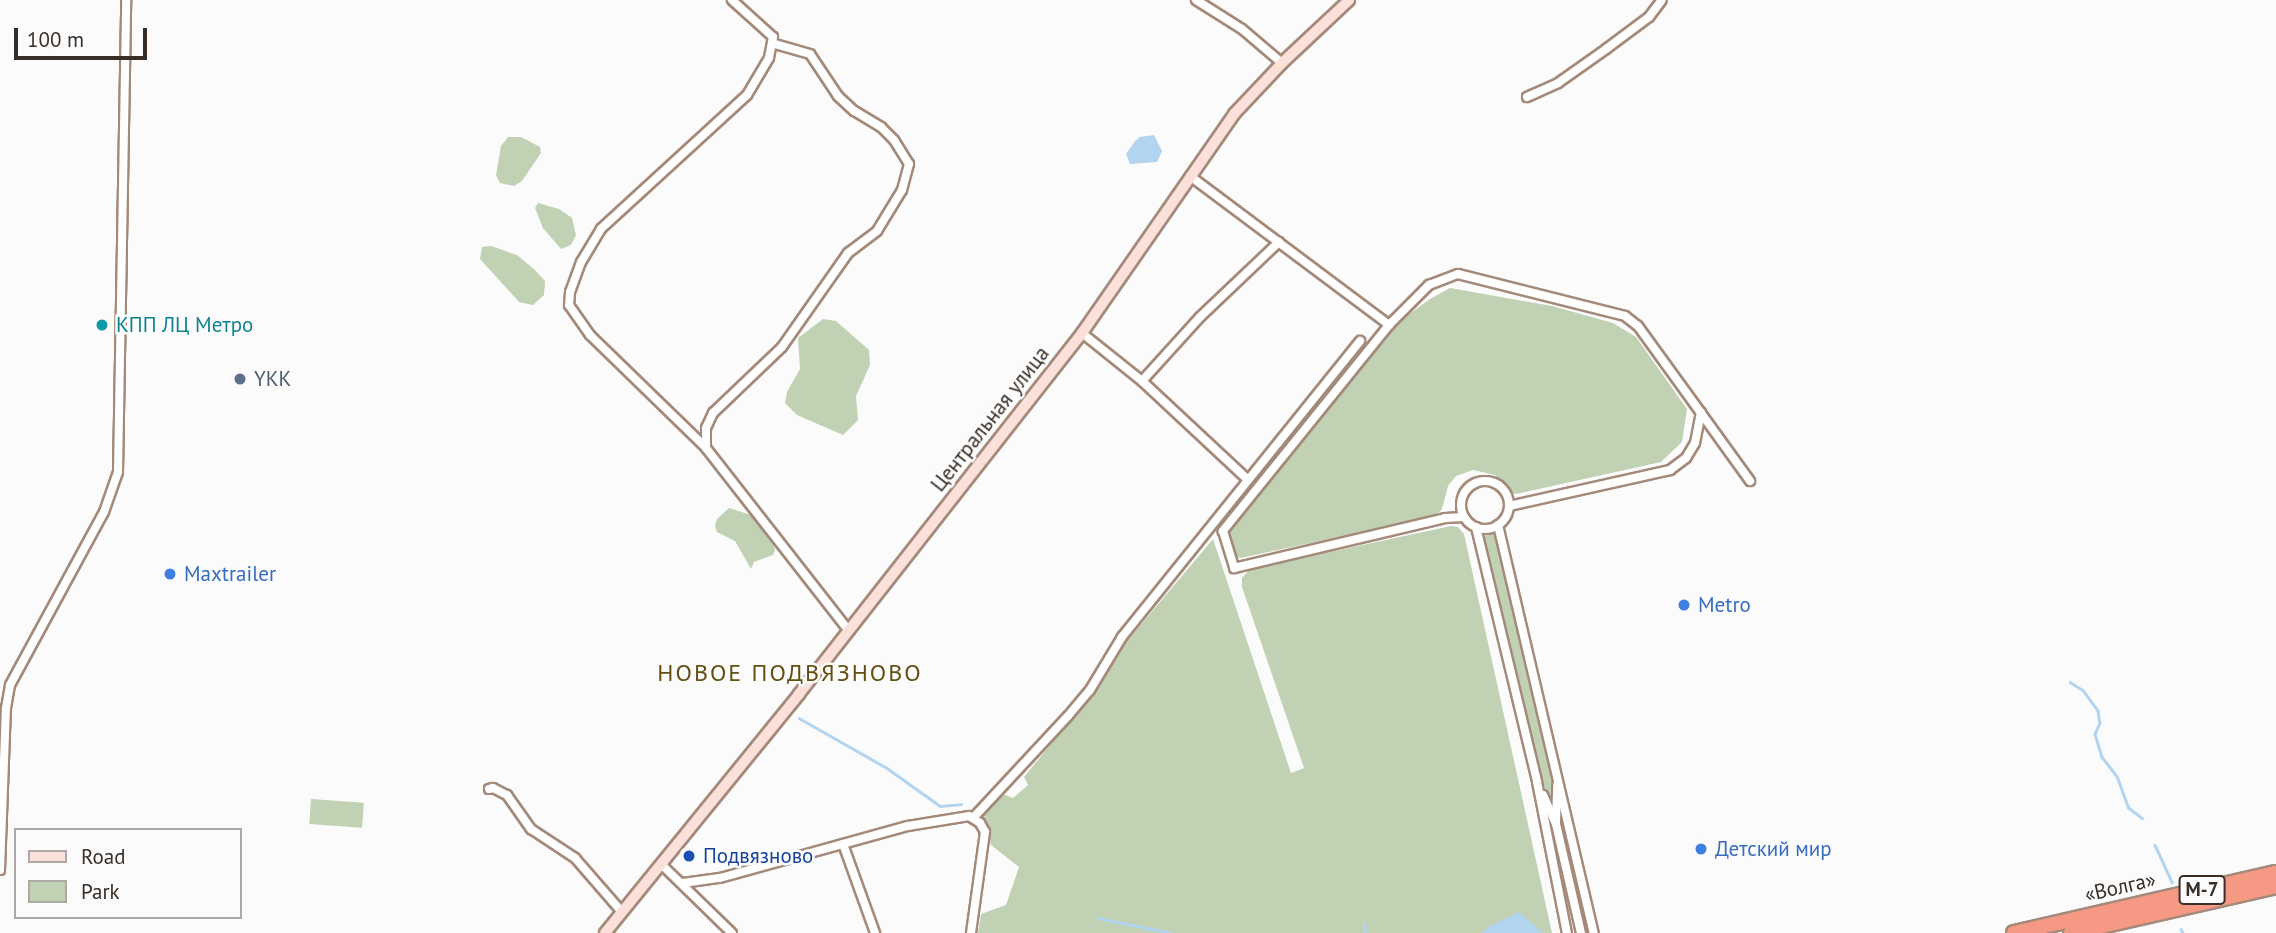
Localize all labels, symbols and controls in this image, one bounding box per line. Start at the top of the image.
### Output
scale bar [18,14,150,58]
text: 100 m [27,26,84,53]
place label: КПП ЛЦ Метро [116,312,253,338]
marker: КПП ЛЦ Метро [94,317,110,333]
street label: Центральная улица [926,341,1054,497]
place label: YKK [254,366,291,392]
marker: YKK [232,371,248,387]
place label: Maxtrailer [184,561,276,587]
marker: Maxtrailer [162,566,178,582]
place label: Metro [1698,592,1751,618]
marker: Metro [1676,597,1692,613]
district label: НОВОЕ ПОДВЯЗНОВО [659,659,921,687]
legend [14,828,242,919]
place label: Детский мир [1715,836,1832,862]
marker: Детский мир [1693,841,1709,857]
text: Road [81,843,125,870]
place label: Подвязново [703,843,813,869]
marker: Подвязново [681,848,697,864]
street label: «Волга» [2082,867,2158,907]
road number: М-7 [2178,874,2226,906]
text: Park [81,878,120,905]

